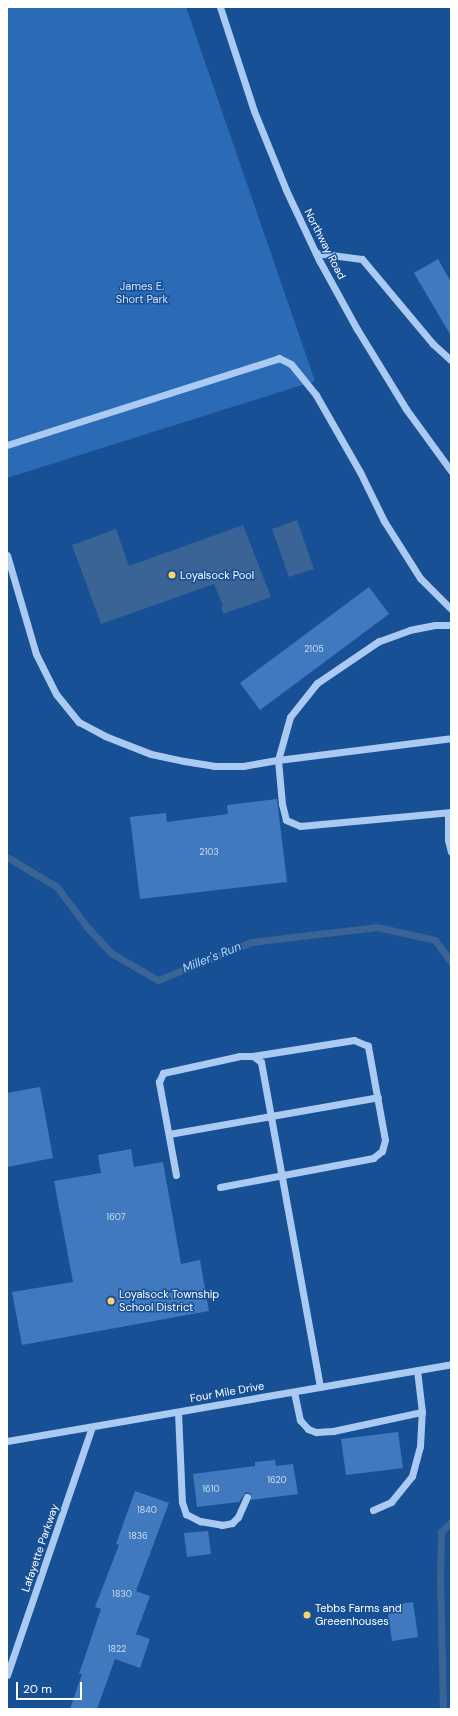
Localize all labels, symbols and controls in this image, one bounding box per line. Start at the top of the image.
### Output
street label: Northway Road [302,206,348,282]
park label: James E. Short Park [116,280,168,306]
place label: Loyalsock Pool [180,568,254,582]
marker: Loyalsock Pool [167,570,177,580]
house number: 2105 [304,644,324,654]
house number: 2103 [199,847,219,857]
water label: Miller's Run [181,940,243,976]
house number: 1607 [106,1212,126,1222]
place label: Loyalsock Township School District [119,1288,219,1314]
marker: Loyalsock Township School District [106,1296,116,1306]
street label: Four Mile Drive [189,1379,265,1405]
house number: 1620 [267,1475,287,1485]
house number: 1610 [202,1484,220,1494]
street label: Lafayette Parkway [19,1502,61,1594]
house number: 1840 [137,1505,157,1515]
house number: 1836 [128,1531,148,1541]
house number: 1830 [112,1589,132,1599]
place label: Tebbs Farms and Greeenhouses [315,1602,402,1628]
marker: Tebbs Farms and Greeenhouses [302,1610,312,1620]
house number: 1822 [108,1644,126,1654]
scale bar [18,1674,84,1700]
text: 20 m [23,1681,52,1697]

